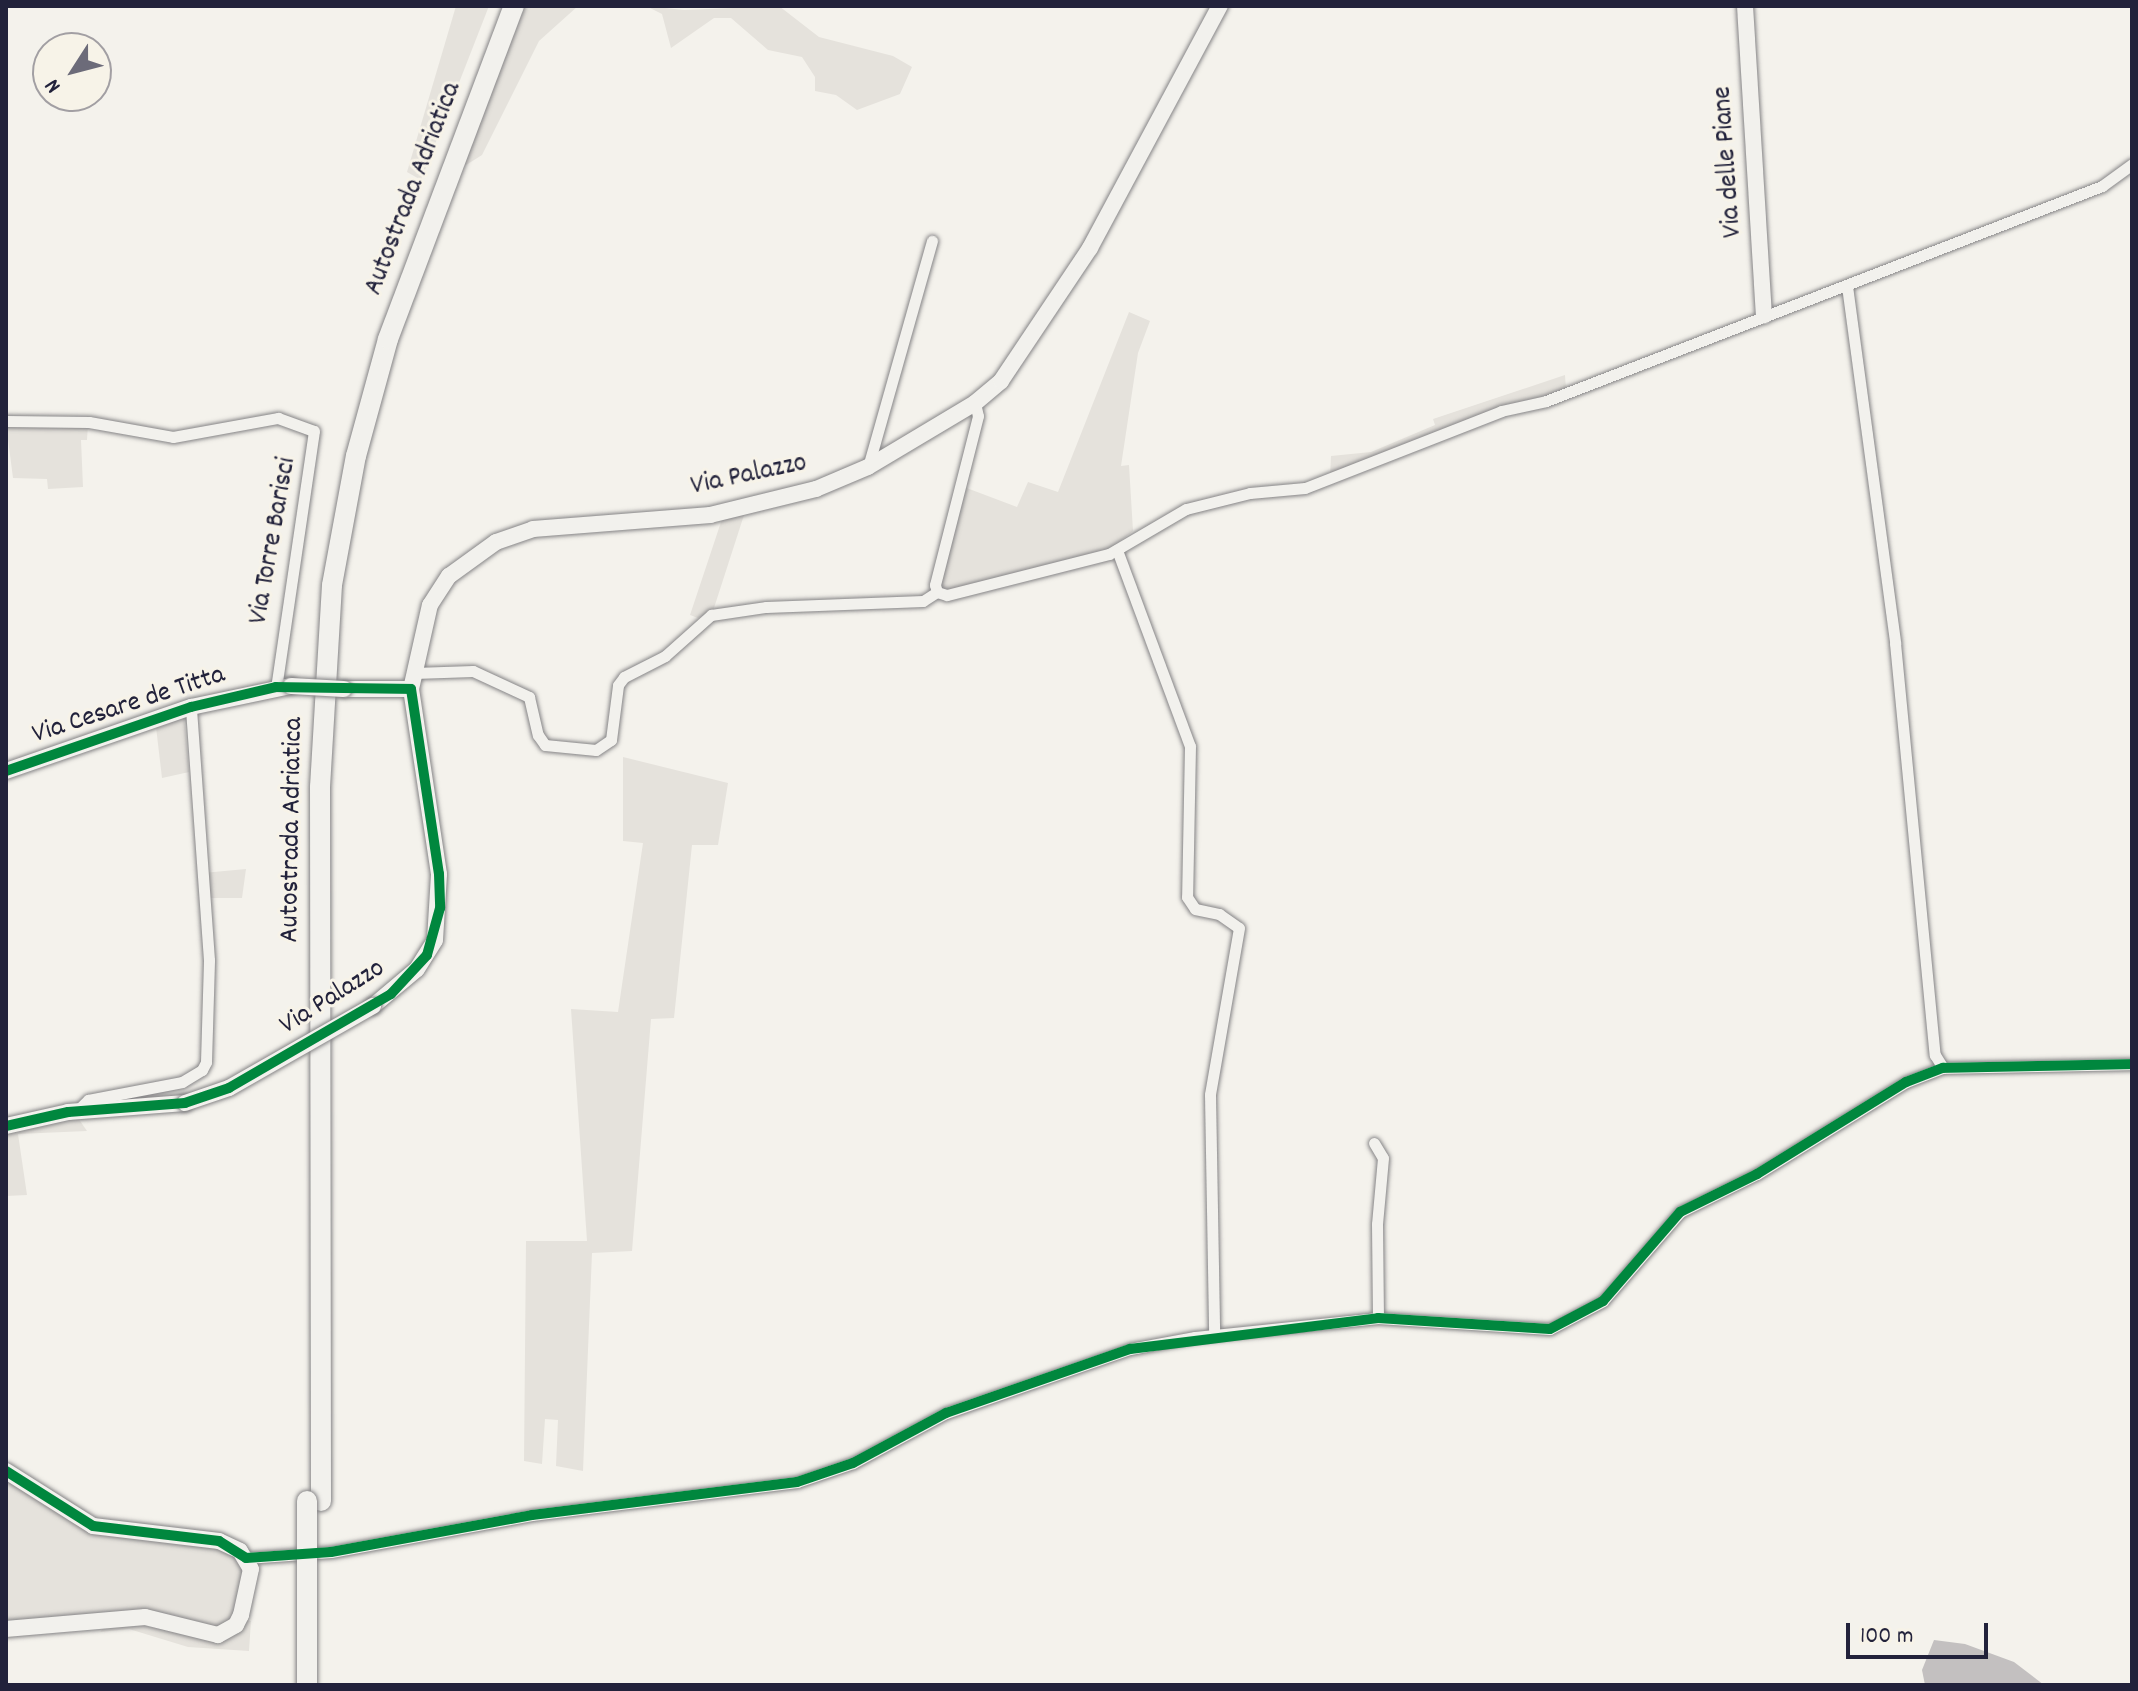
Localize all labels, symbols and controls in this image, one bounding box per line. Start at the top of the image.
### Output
north arrow [32,32,112,112]
text: N [38,72,70,99]
street label: Autostrada Adriatica [358,78,470,300]
street label: Via delle Piane [1707,85,1751,239]
street label: Via Palazzo [688,447,810,505]
street label: Via Torre Barisci [243,455,305,627]
street label: Via Cesare de Titta [29,659,229,753]
street label: Autostrada Adriatica [274,717,312,943]
street label: Via Palazzo [274,953,392,1043]
scale bar [1850,1607,1992,1657]
text: 100 m [1860,1620,1913,1654]

